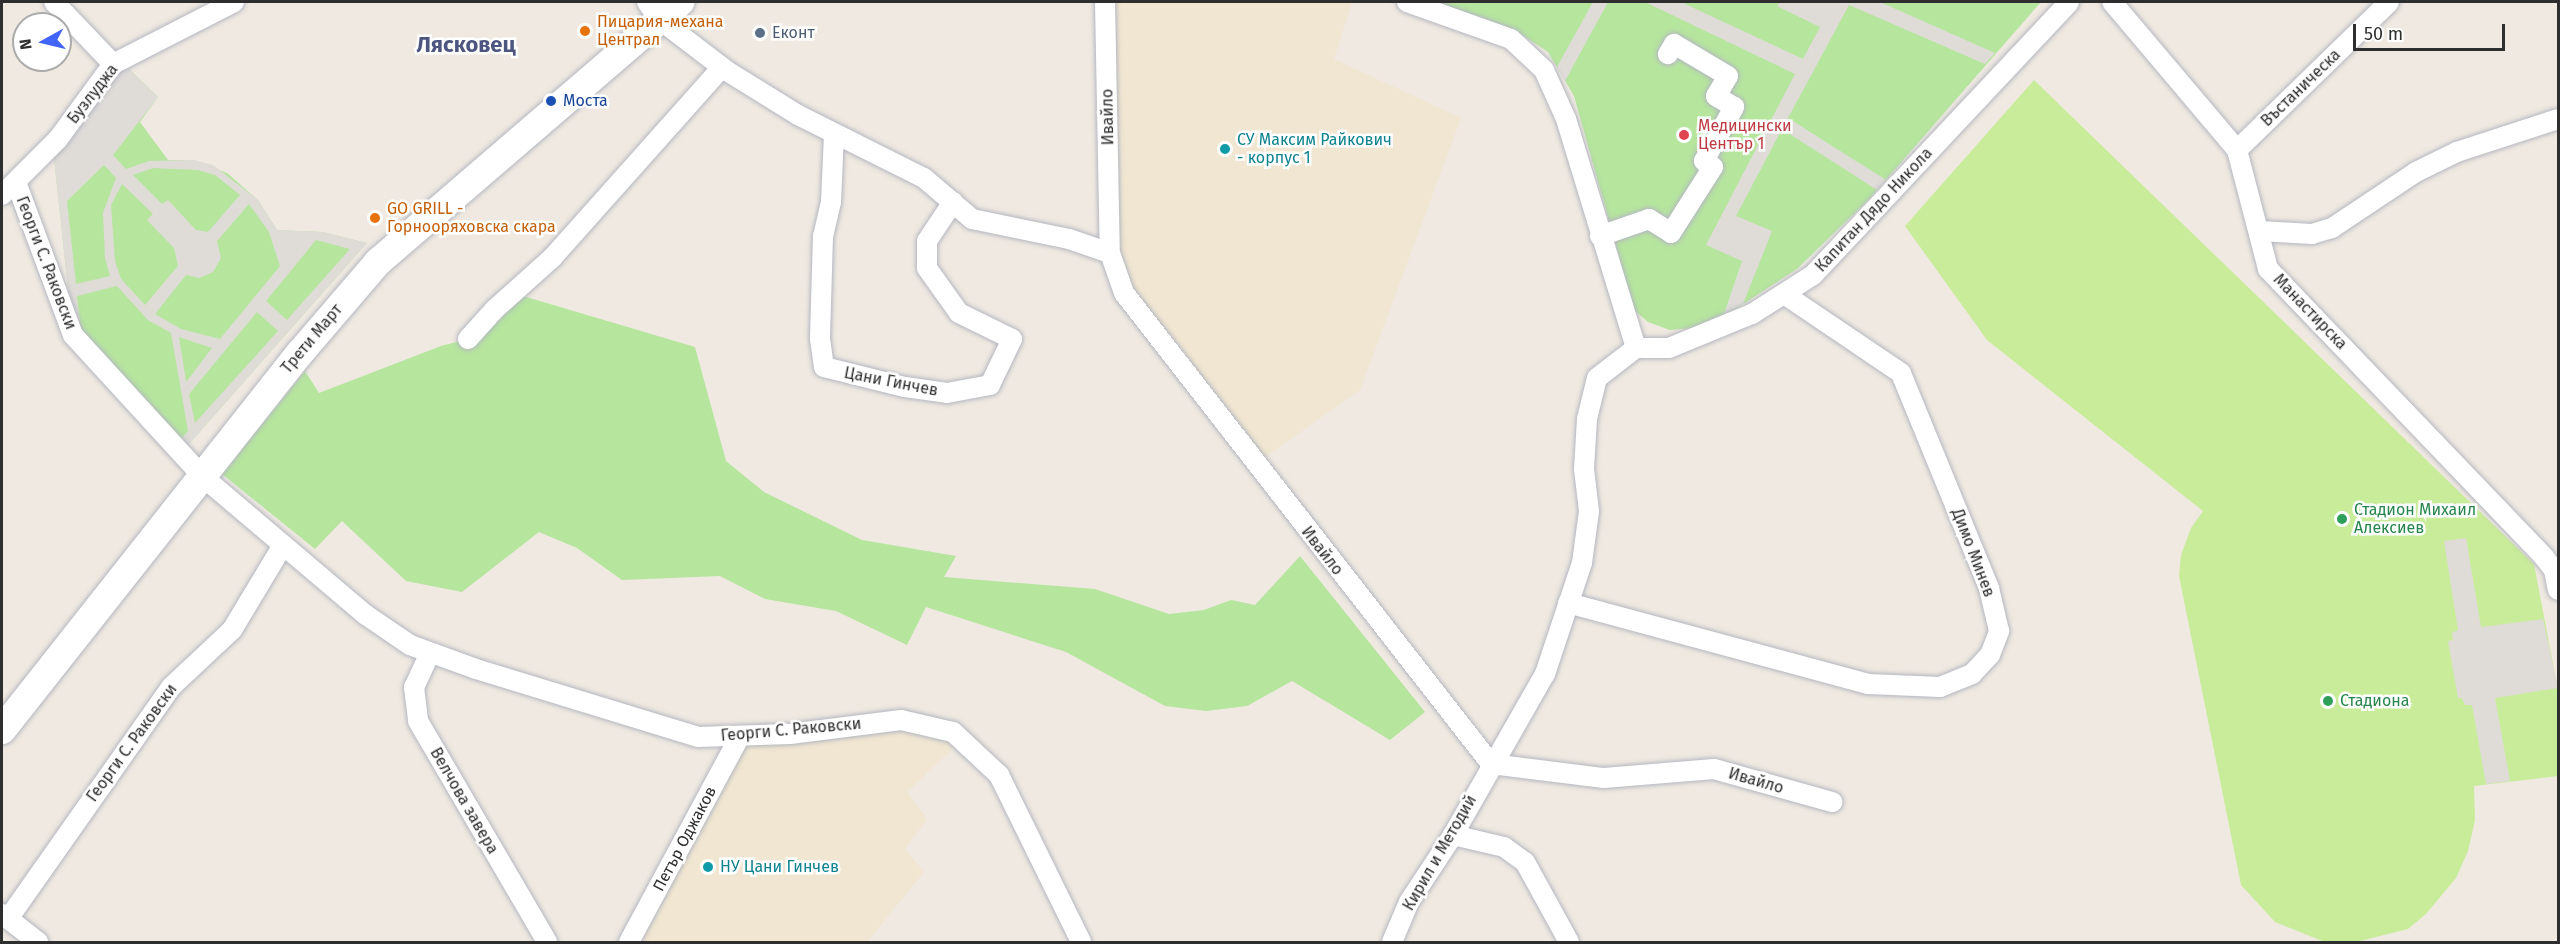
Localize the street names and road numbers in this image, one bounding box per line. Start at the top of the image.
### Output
street label: Въстаническа [2257,45,2345,131]
street label: Бузлуджа [64,60,122,128]
street label: Ивайло [1098,89,1118,145]
street label: Капитан Дядо Никола [1811,144,1937,276]
street label: Георги С. Раковски [12,194,80,332]
street label: Манастирска [2269,270,2351,354]
street label: Трети Март [277,300,347,378]
street label: Цани Гинчев [842,363,940,401]
street label: Димо Минев [1947,506,1999,600]
street label: Ивайло [1297,523,1347,579]
street label: Георги С. Раковски [83,680,181,806]
street label: Георги С. Раковски [720,714,862,746]
street label: Велчова завера [426,744,502,858]
street label: Ивайло [1726,764,1786,798]
street label: Петър Оджаков [649,783,721,895]
street label: Кирил и Методий [1399,792,1481,914]

